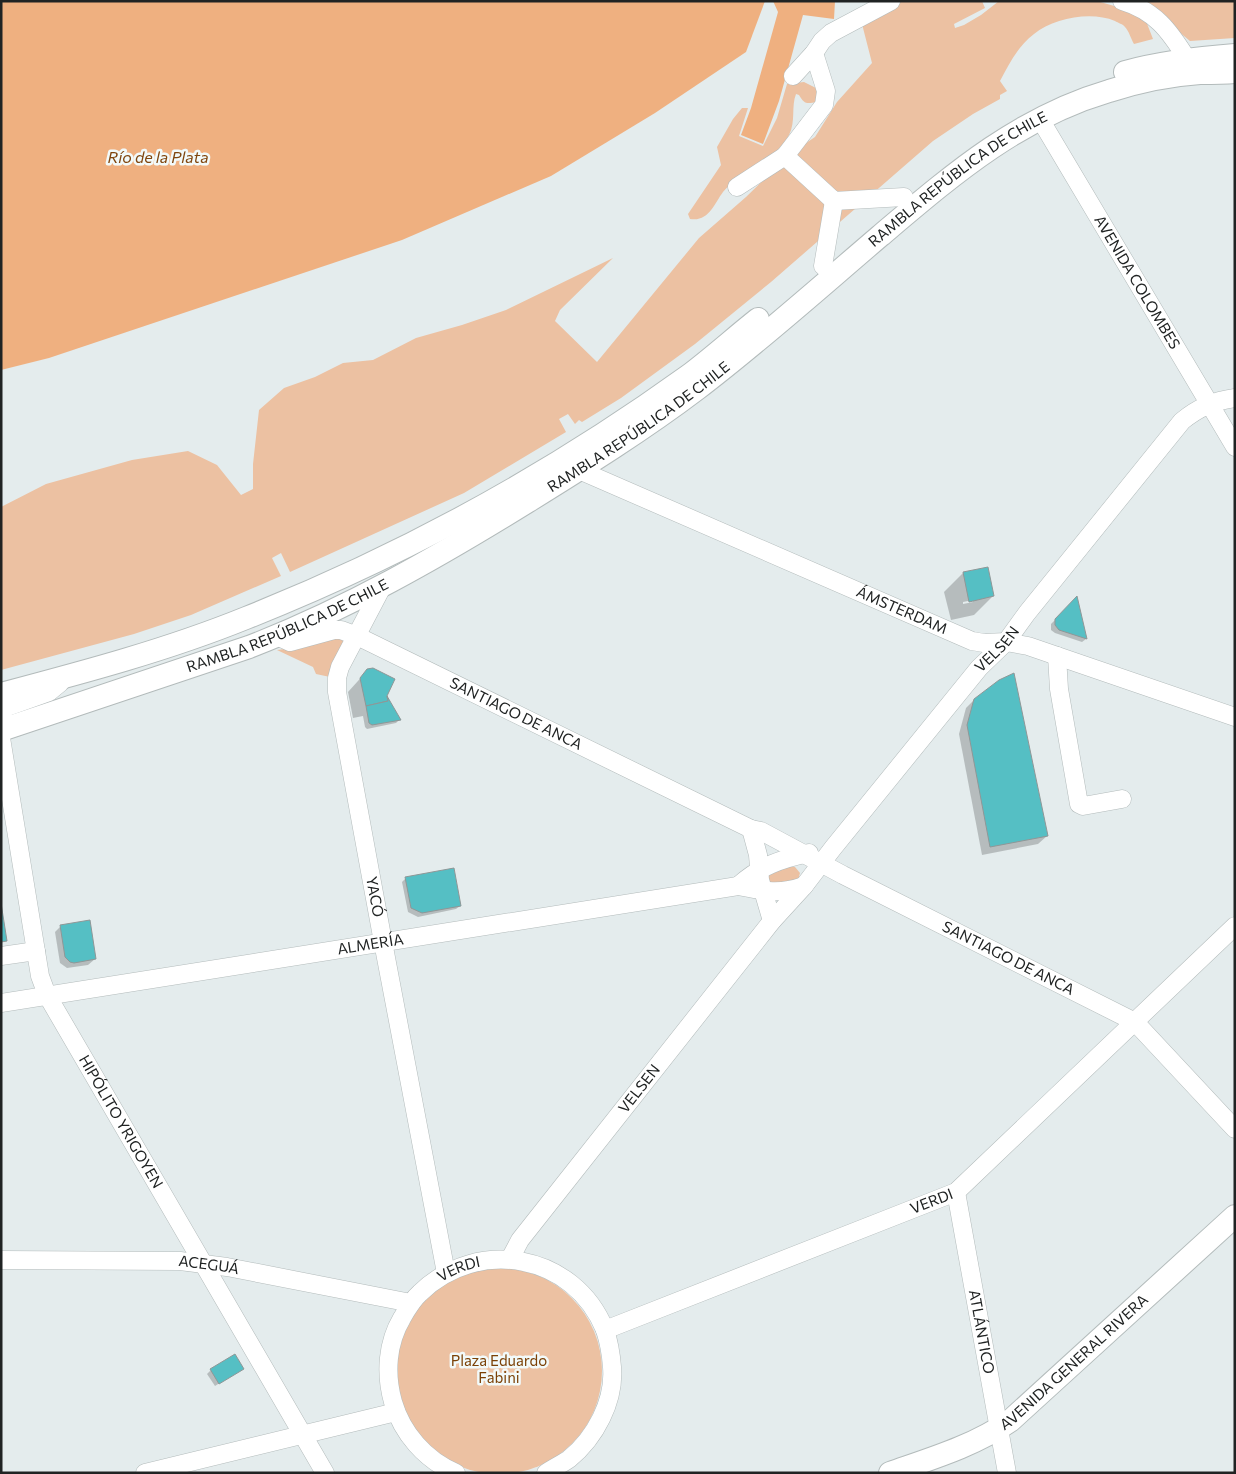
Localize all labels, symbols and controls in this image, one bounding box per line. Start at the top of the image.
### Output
street label: RAMBLA REPÚBLICA DE CHILE [864,107,1050,250]
water label: Río de la Plata [107,147,209,166]
street label: AVENIDA COLOMBES [1091,212,1185,352]
street label: RAMBLA REPÚBLICA DE CHILE [543,357,733,495]
street label: RAMBLA REPÚBLICA DE CHILE [184,574,391,675]
street label: ÁMSTERDAM [854,581,950,637]
street label: VELSEN [970,622,1022,675]
street label: SANTIAGO DE ANCA [447,673,586,753]
street label: YACÓ [363,875,389,918]
street label: SANTIAGO DE ANCA [940,917,1078,998]
street label: ALMERÍA [336,929,405,958]
street label: HIPÓLITO YRIGOYEN [76,1051,167,1191]
street label: VELSEN [614,1060,663,1116]
street label: VERDI [907,1184,955,1217]
street label: ACEGUÁ [178,1251,241,1277]
street label: VERDI [434,1252,481,1285]
street label: ATLÁNTICO [966,1288,999,1375]
street label: AVENIDA GENERAL RIVERA [996,1290,1151,1433]
park label: Plaza Eduardo Fabini [451,1351,547,1386]

